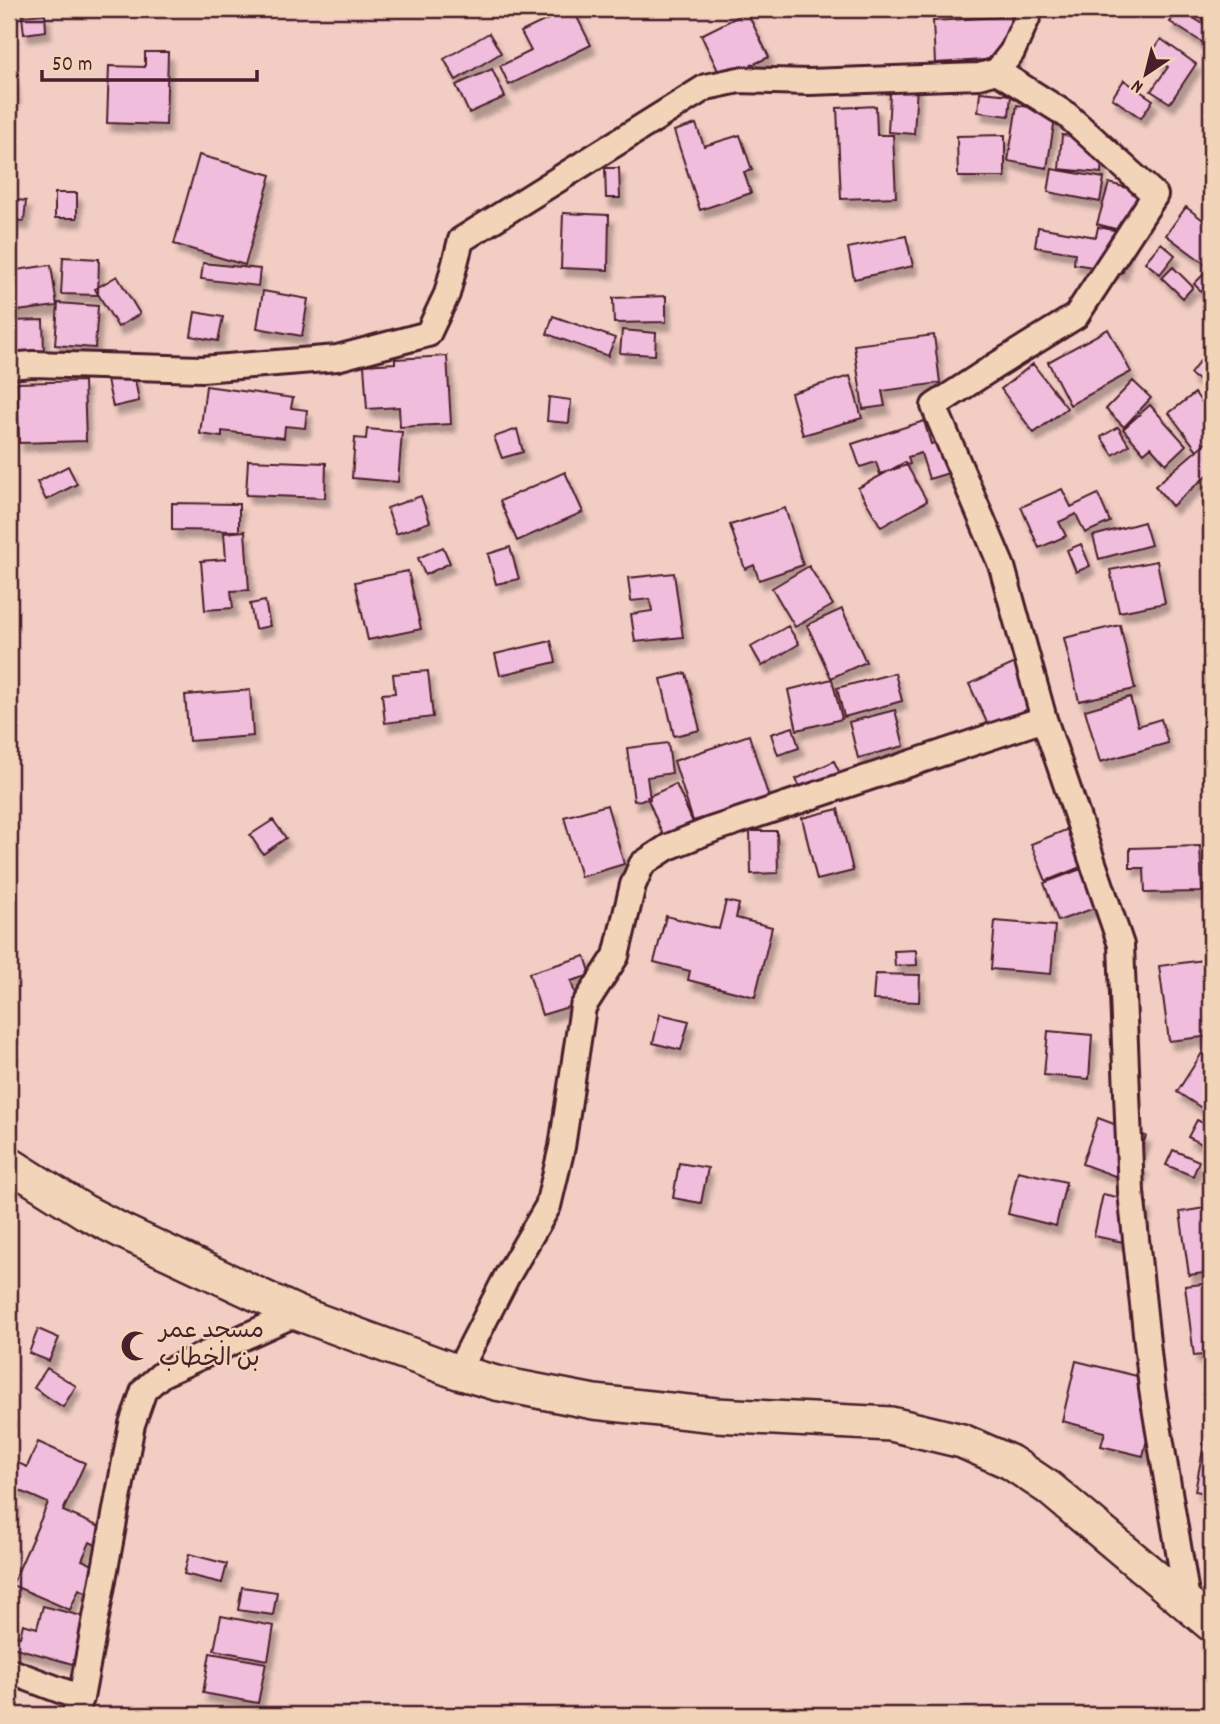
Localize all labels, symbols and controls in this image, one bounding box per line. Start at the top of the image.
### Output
scale bar [42,38,257,82]
north arrow [1112,38,1182,108]
text: 50 m [52,51,92,81]
text: N [1127,71,1150,99]
place label: مسجد عمر بن الخطاب [157,1315,264,1377]
mosque icon: مسجد عمر بن الخطاب [119,1329,153,1363]

